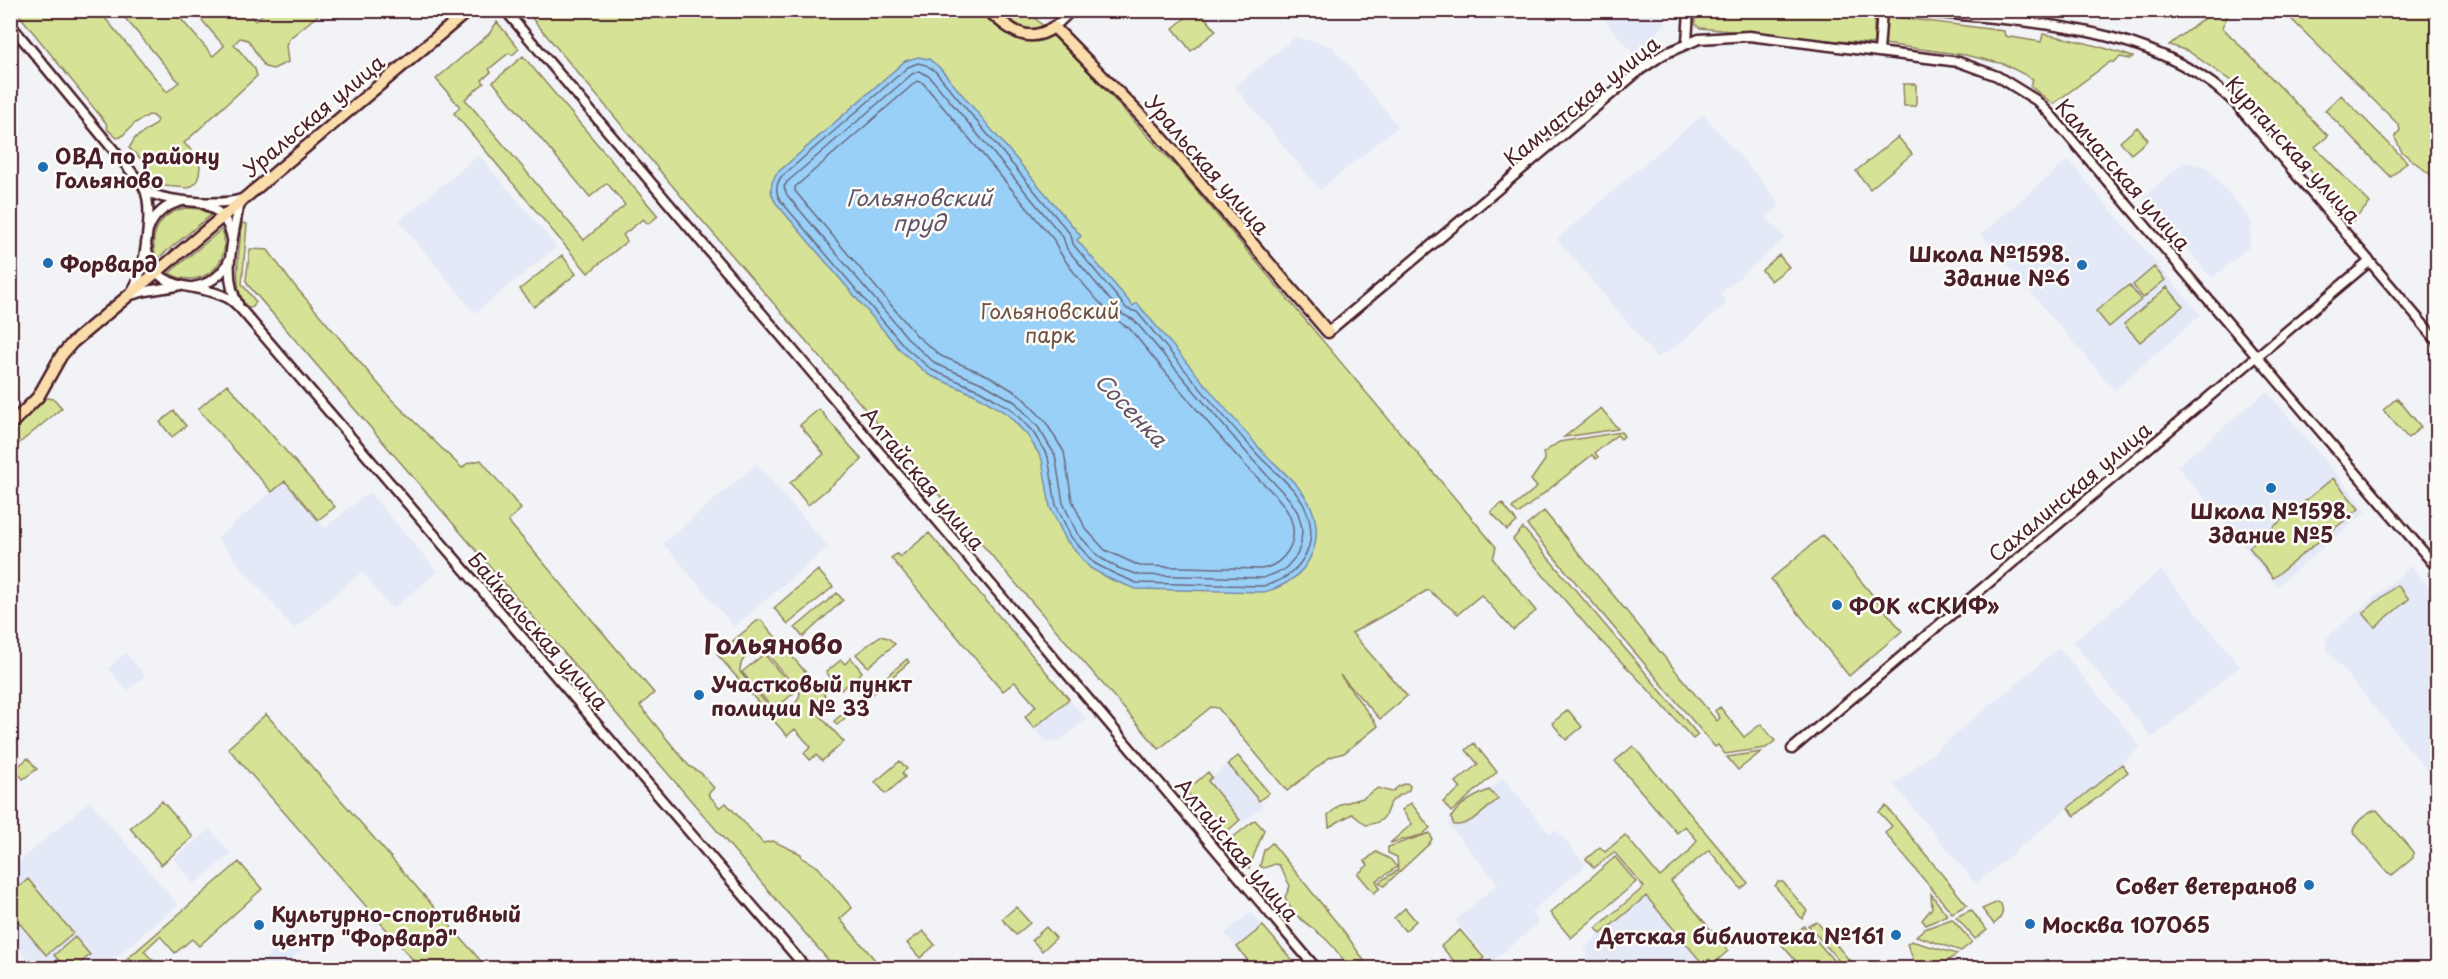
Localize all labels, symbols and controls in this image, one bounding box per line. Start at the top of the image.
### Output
street label: Камчатская улица [1496,26,1667,173]
street label: Уральская улица [235,45,392,184]
street label: Курганская улица [2219,68,2370,231]
street label: Уральская улица [1138,87,1279,242]
street label: Камчатская улица [2049,91,2200,258]
place label: ОВД по району Гольяново [55,139,220,195]
marker: ОВД по району Гольяново [36,160,50,174]
water label: Гольяновский пруд [846,180,995,238]
place label: Школа №1598. Здание №6 [1909,237,2070,293]
place label: Форвард [60,247,158,279]
marker: Форвард [41,256,55,270]
marker: Школа №1598. Здание №6 [2075,258,2089,272]
park label: Гольяновcкий парк [981,294,1119,350]
water label: Сосенка [1088,365,1177,454]
street label: Алтайская улица [854,399,994,557]
street label: Сахалинская улица [1980,413,2158,569]
marker: Школа №1598. Здание №5 [2264,481,2278,495]
place label: Школа №1598. Здание №5 [2190,494,2352,550]
street label: Байкальская улица [461,544,618,717]
place label: ФОК «СКИФ» [1849,589,2000,621]
marker: ФОК «СКИФ» [1830,598,1844,612]
district label: Гольяново [703,622,843,663]
place label: Участковый пункт полиции № 33 [711,667,913,723]
marker: Участковый пункт полиции № 33 [692,688,706,702]
street label: Алтайская улица [1168,770,1308,928]
place label: Совет ветеранов [2115,869,2297,901]
marker: Совет ветеранов [2302,878,2316,892]
place label: Культурно-спортивный центр "Форвард" [271,897,521,953]
place label: Москва 107065 [2042,908,2210,940]
marker: Москва 107065 [2023,917,2037,931]
marker: Культурно-спортивный центр "Форвард" [252,918,266,932]
place label: Детская библиотека №161 [1596,919,1884,951]
marker: Детская библиотека №161 [1889,928,1903,942]

